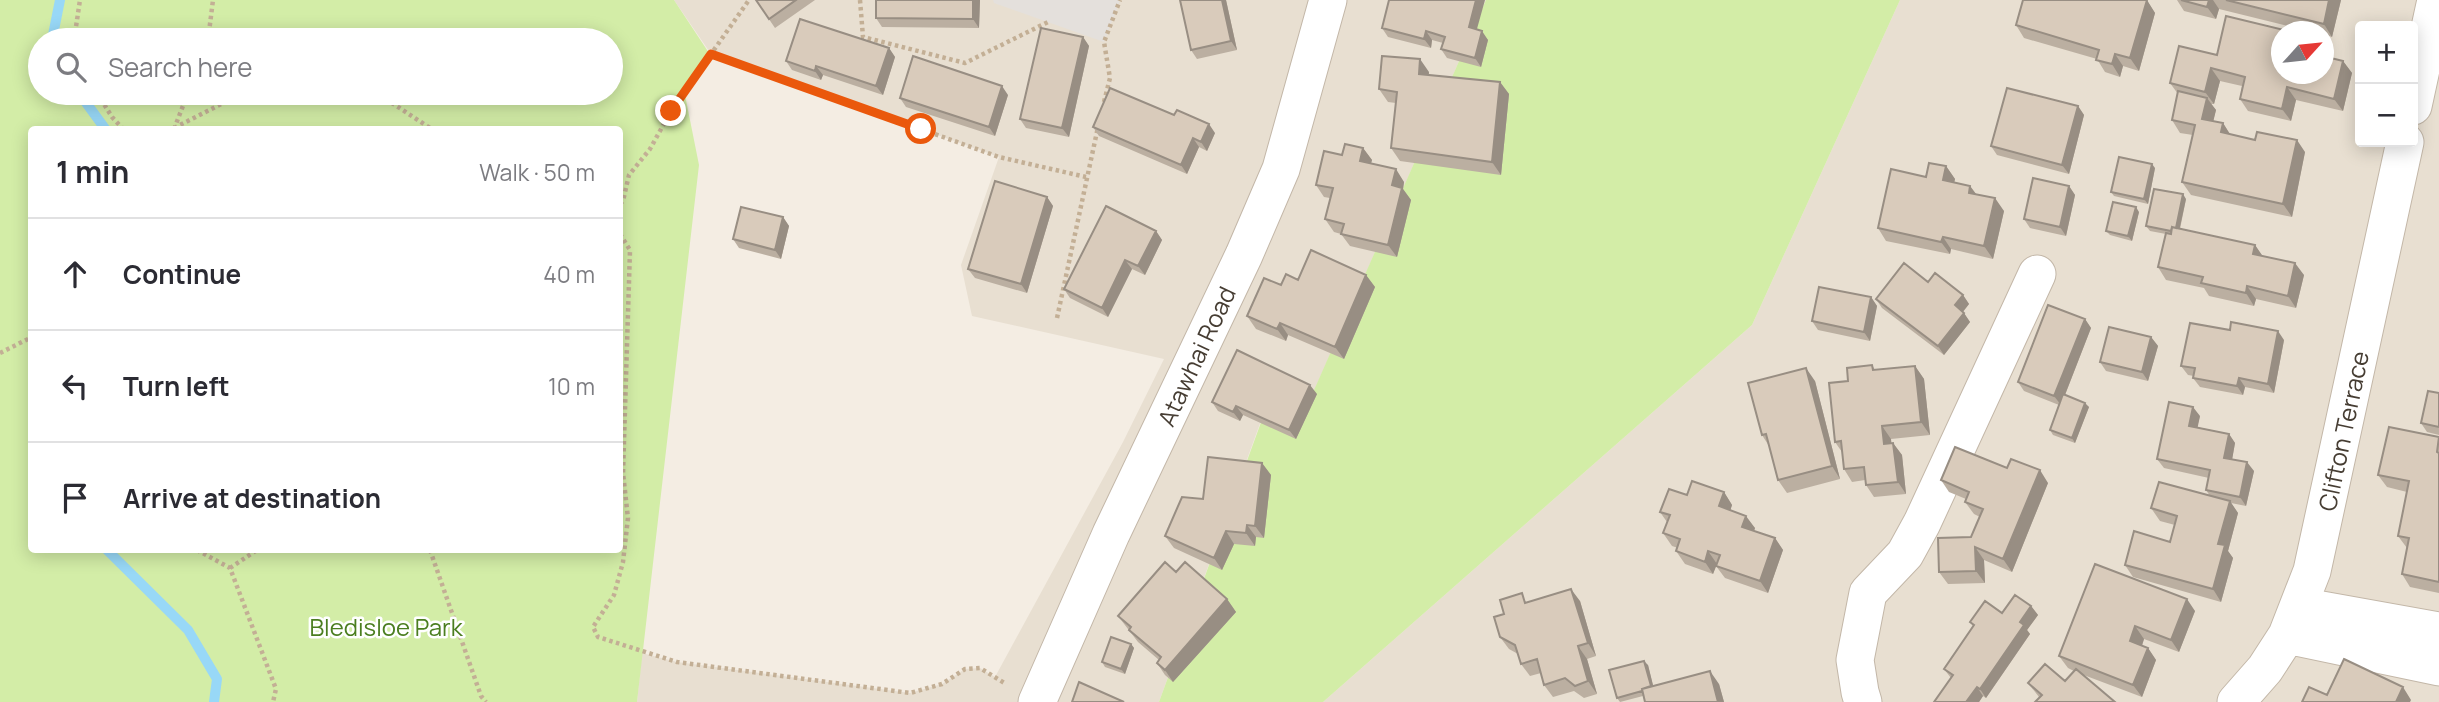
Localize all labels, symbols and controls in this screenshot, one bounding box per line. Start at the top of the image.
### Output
north arrow [2271,21,2334,84]
map controls [2355,21,2418,147]
button: + [2355,21,2418,84]
search box [28,28,623,105]
icon: search [52,48,90,86]
text: Search here [108,49,253,85]
button: − [2355,84,2418,147]
route end [655,95,686,126]
route start [905,113,936,144]
text: 1 min [56,151,129,192]
text: Walk · 50 m [479,156,595,188]
icon: ahead [56,255,94,293]
text: Continue [123,256,241,292]
text: 40 m [543,258,595,290]
street label: Atawhai Road [1149,281,1243,431]
street label: Clifton Terrace [2310,348,2376,514]
icon: left [56,367,94,405]
text: Turn left [123,368,230,404]
text: 10 m [548,370,595,402]
icon: arrive [56,479,94,517]
text: Arrive at destination [123,480,381,516]
park label: Bledisloe Park [309,610,464,643]

